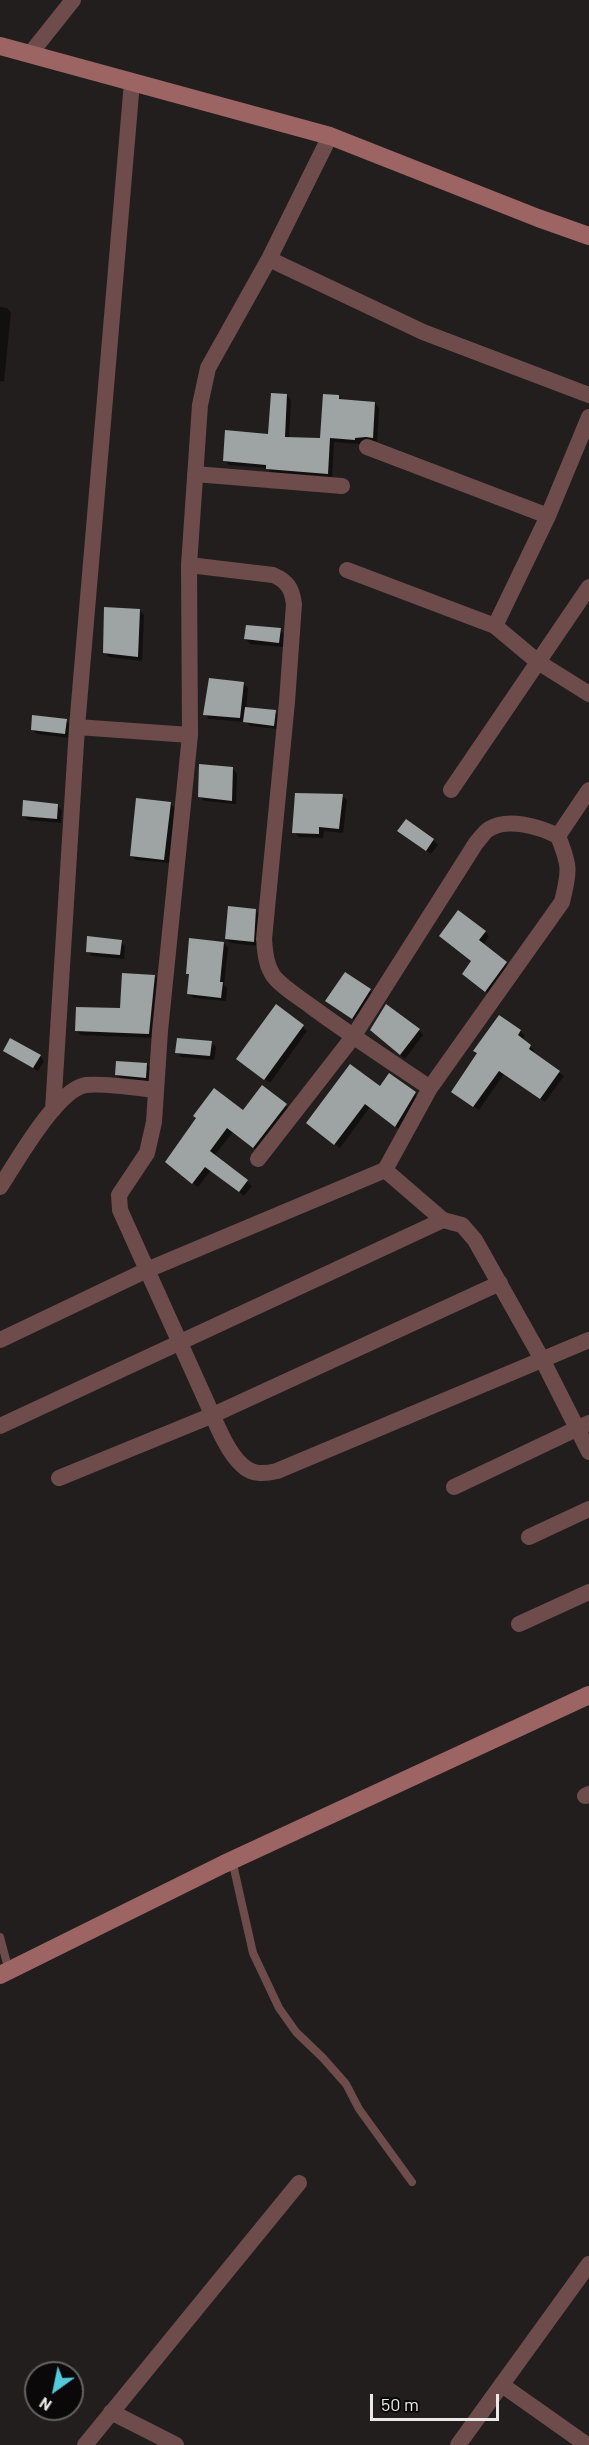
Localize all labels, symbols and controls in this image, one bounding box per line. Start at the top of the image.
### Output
north arrow [24,2361,84,2421]
scale bar [373,2382,502,2420]
text: 50 m [381,2393,419,2415]
text: N [35,2394,55,2416]

